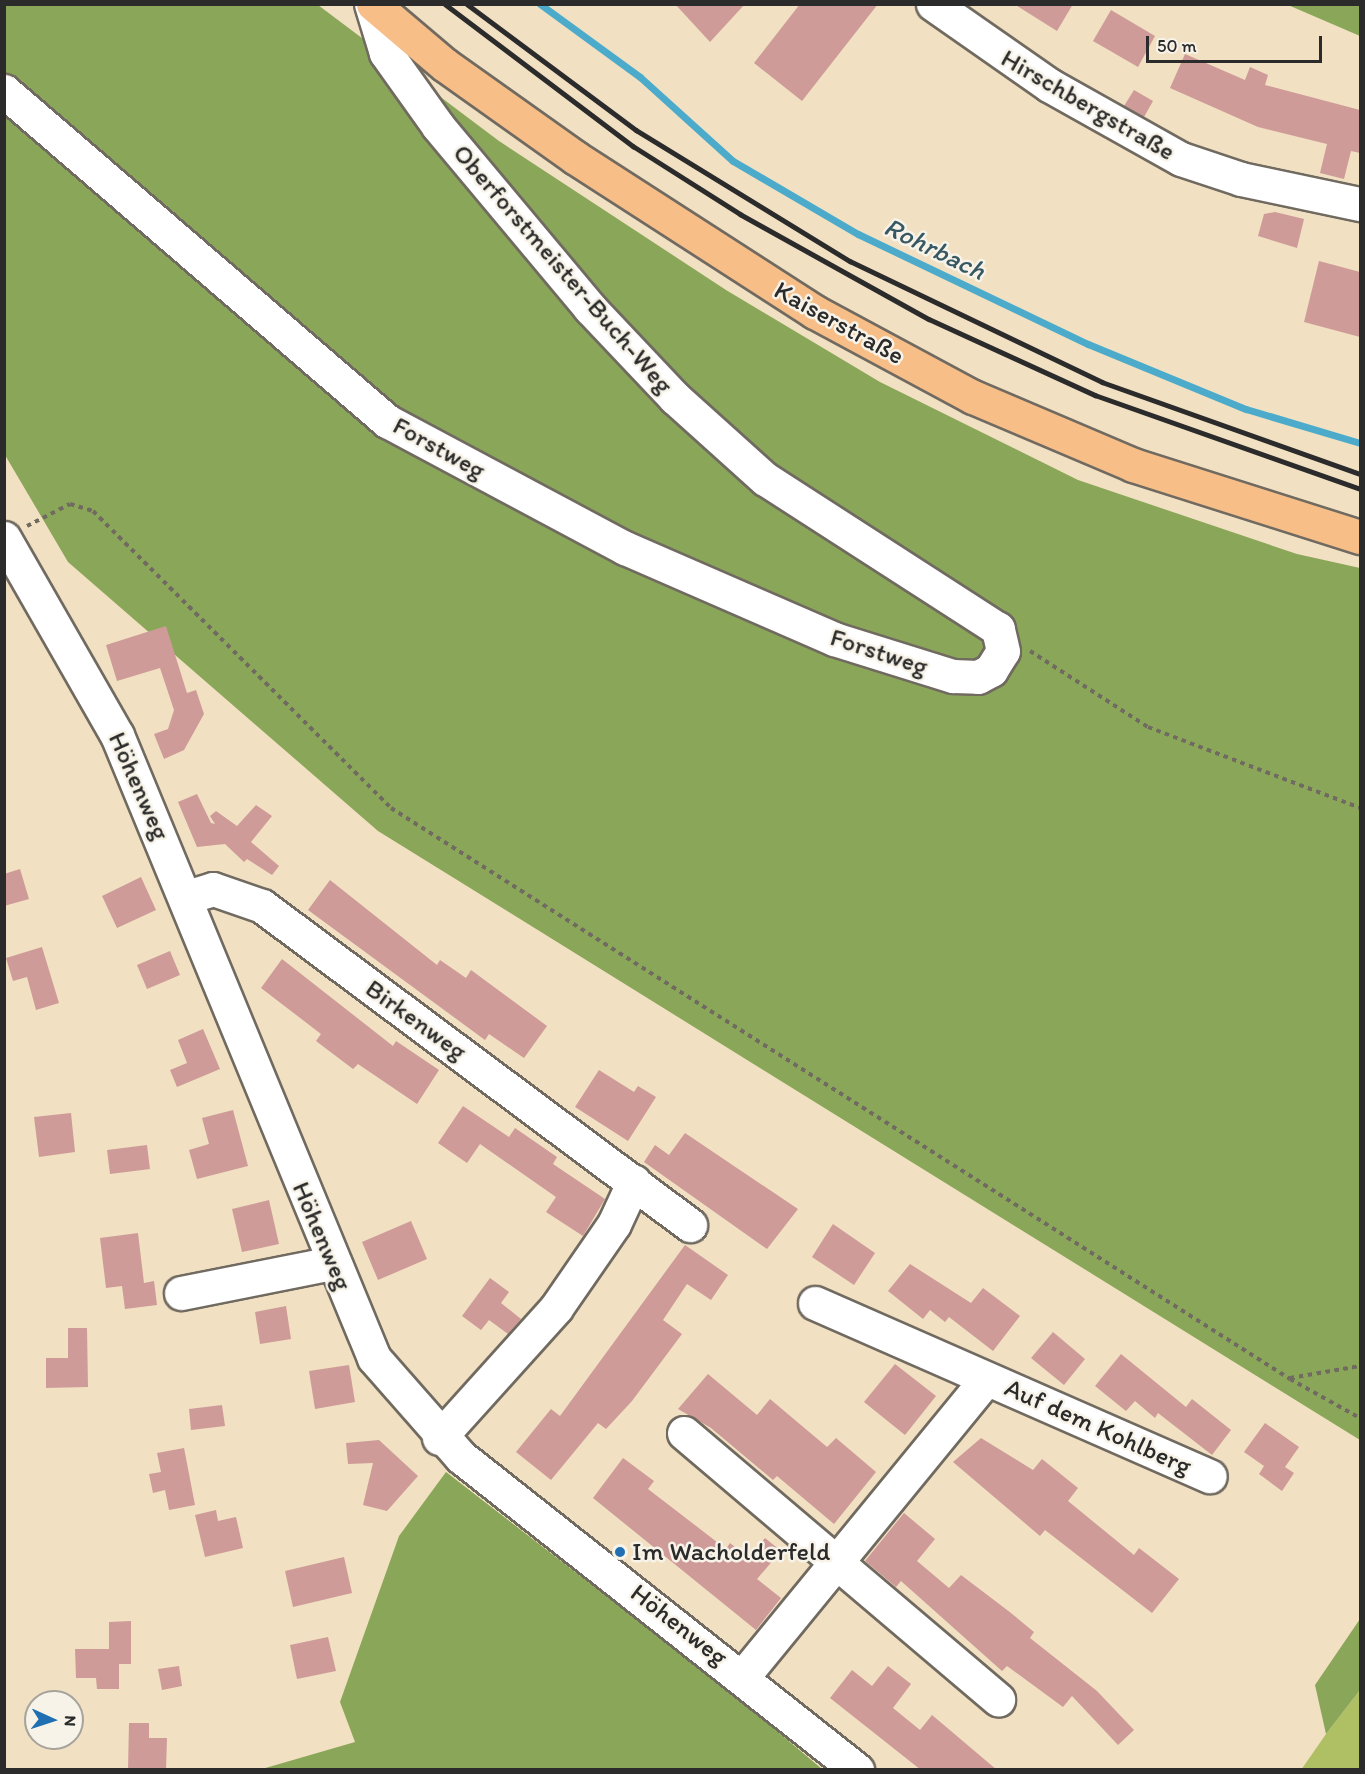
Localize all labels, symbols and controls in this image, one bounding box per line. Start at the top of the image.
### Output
scale bar [1149,24,1324,62]
text: 50 m [1157,35,1197,57]
street label: Hirschbergstraße [995,43,1181,167]
street label: Oberforstmeister-Buch-Weg [446,138,680,400]
water label: Rohrbach [879,210,991,286]
street label: Kaiserstraße [769,274,909,372]
street label: Forstweg [387,410,491,486]
street label: Forstweg [826,622,932,682]
street label: Höhenweg [101,727,177,845]
street label: Birkenweg [359,973,473,1067]
street label: Höhenweg [285,1177,359,1295]
street label: Auf dem Kohlberg [1000,1372,1196,1482]
place label: Im Wacholderfeld [632,1536,831,1568]
marker: Im Wacholderfeld [613,1545,627,1559]
street label: Höhenweg [624,1577,734,1673]
north arrow [24,1690,84,1750]
text: N [61,1715,80,1727]

